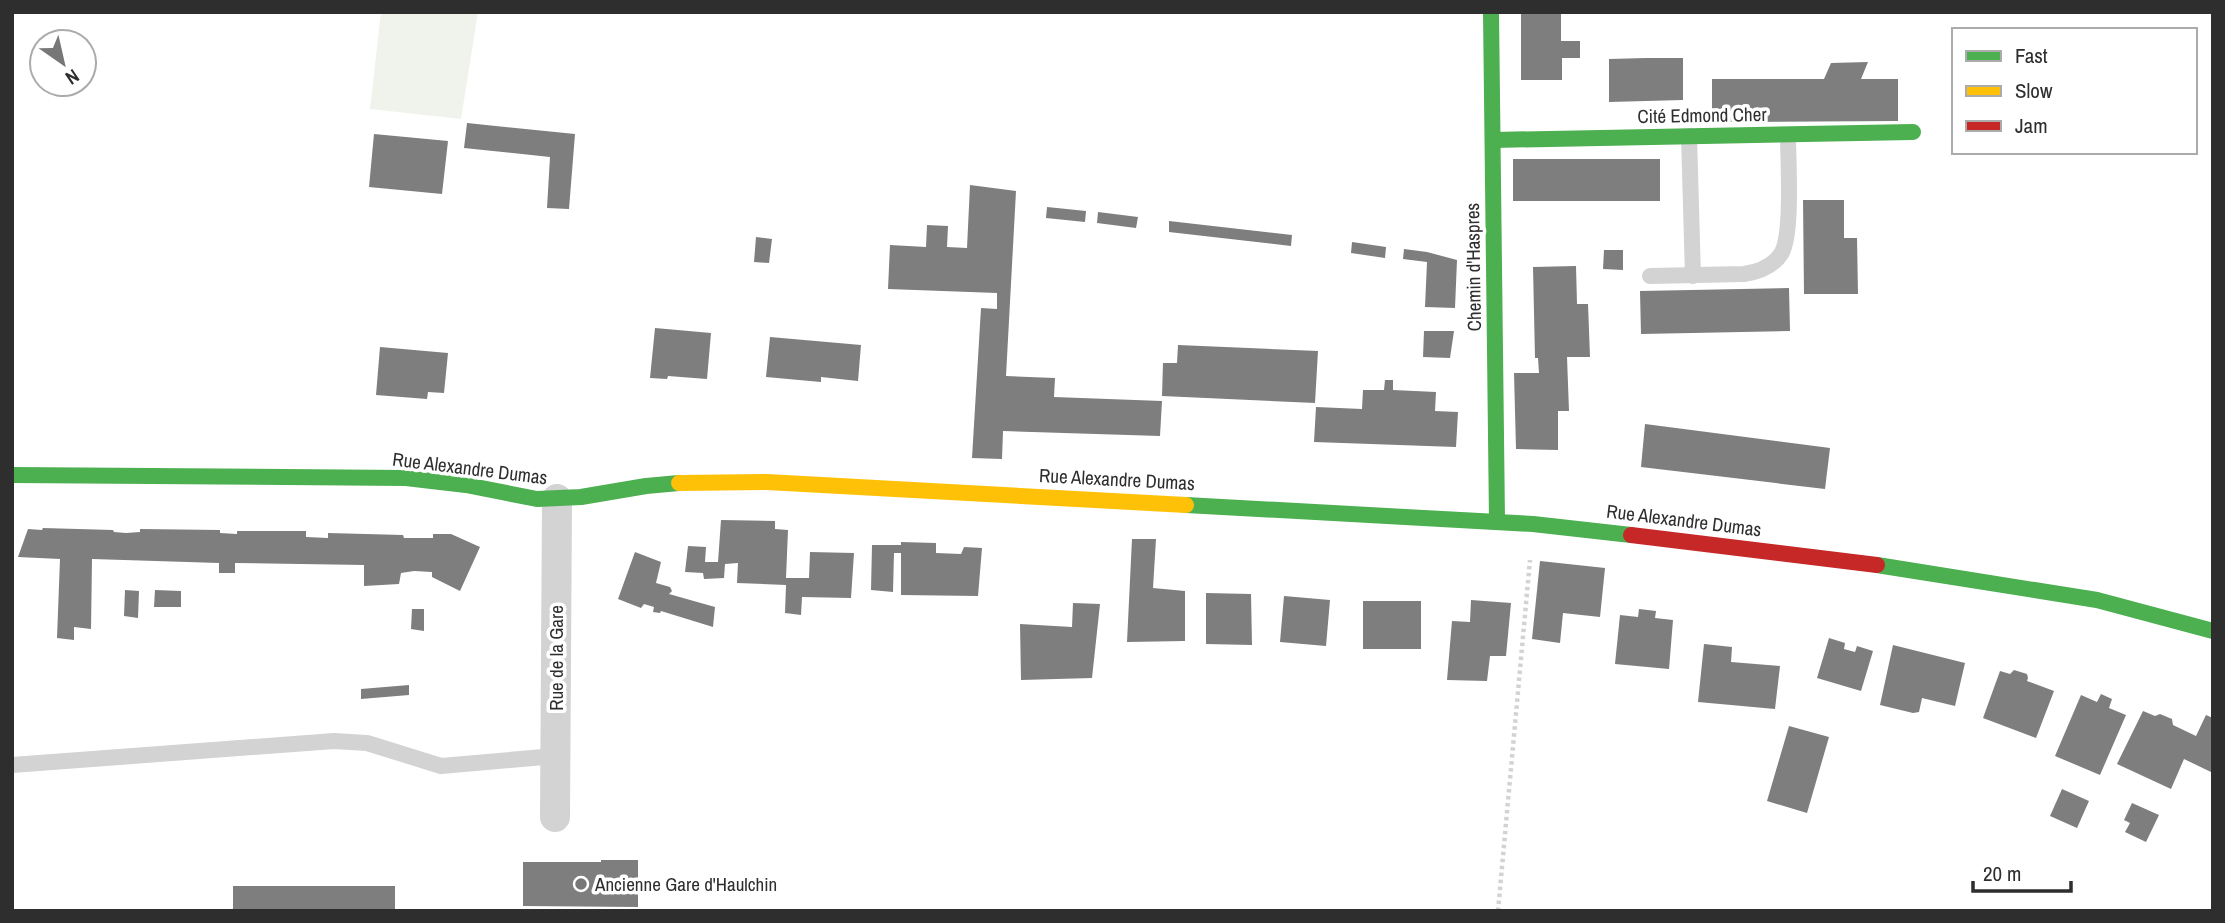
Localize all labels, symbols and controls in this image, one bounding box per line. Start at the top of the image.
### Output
north arrow [28,28,98,98]
legend [1952,28,2197,154]
text: Fast [2015,41,2048,70]
text: N [61,63,84,91]
text: Slow [2015,76,2053,105]
street label: Cité Edmond Cher [1637,101,1768,129]
text: Jam [2015,111,2048,140]
street label: Chemin d'Haspres [1459,202,1487,331]
street label: Rue Alexandre Dumas [391,446,549,490]
street label: Rue Alexandre Dumas [1038,462,1196,496]
street label: Rue Alexandre Dumas [1605,498,1763,542]
street label: Rue de la Gare [543,605,569,711]
scale bar [1973,850,2071,894]
text: 20 m [1983,859,2021,888]
place label: Ancienne Gare d'Haulchin [594,871,777,897]
marker: Ancienne Gare d'Haulchin [573,876,589,892]

